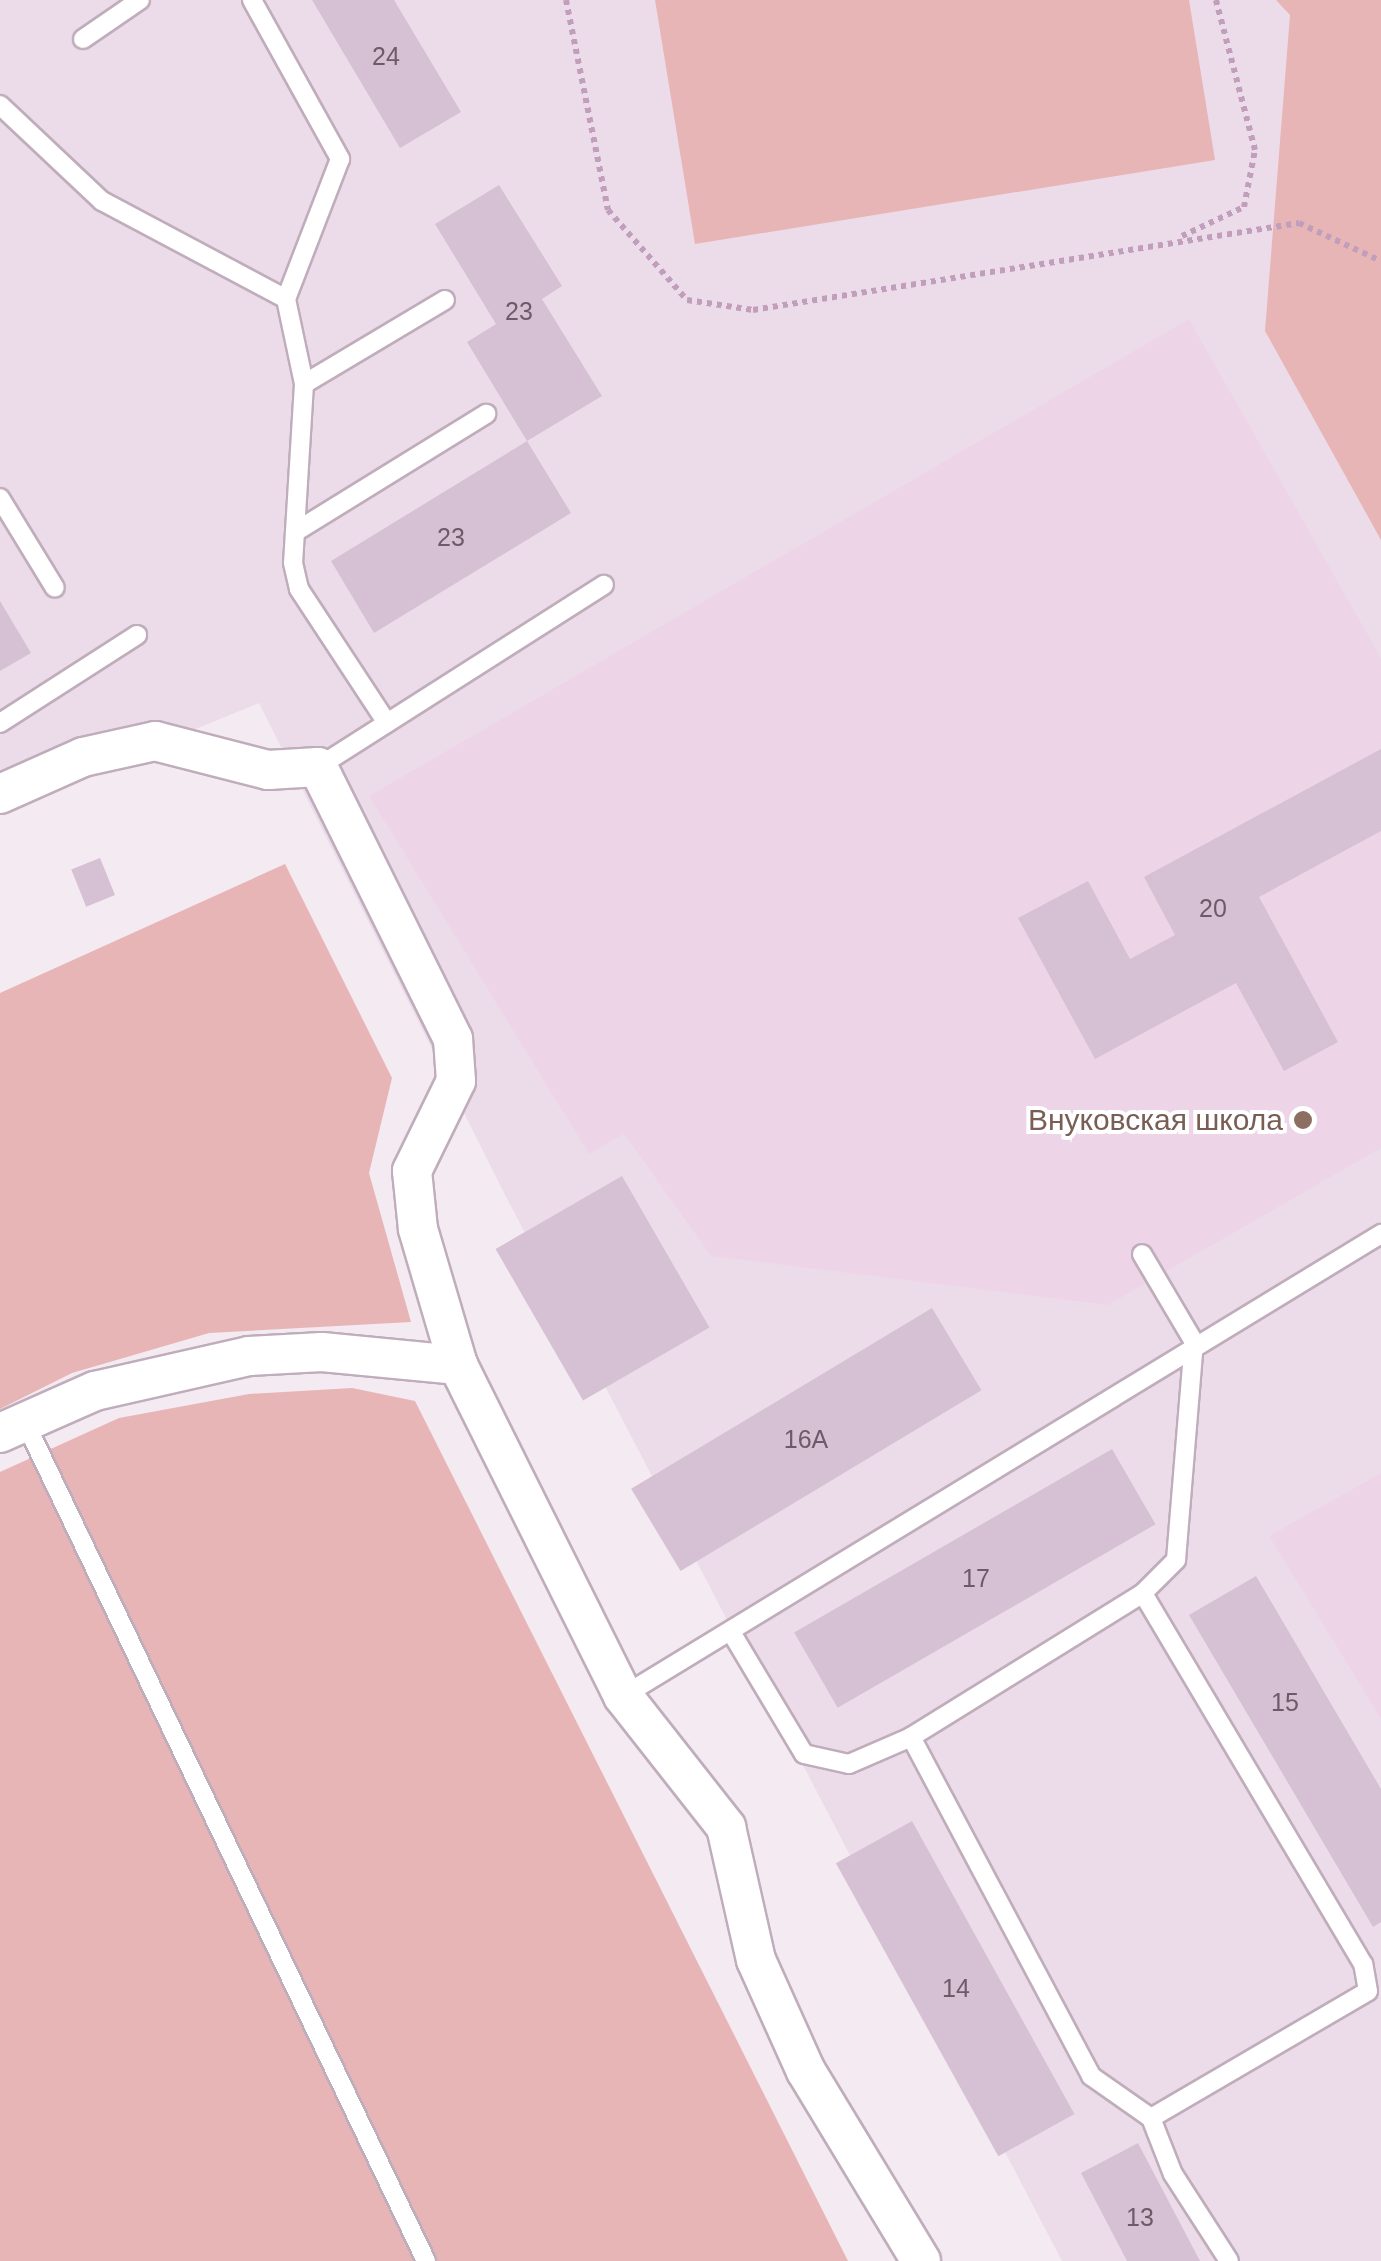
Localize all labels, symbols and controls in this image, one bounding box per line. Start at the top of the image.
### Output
house number: 24 [372,41,400,71]
house number: 23 [505,296,533,326]
house number: 23 [437,522,465,552]
house number: 20 [1199,893,1227,923]
place label: Внуковская школа [1028,1102,1283,1138]
marker: Внуковская школа [1292,1109,1314,1131]
house number: 16А [784,1424,828,1454]
house number: 17 [962,1563,990,1593]
house number: 15 [1271,1687,1299,1717]
house number: 14 [942,1973,970,2003]
house number: 13 [1126,2202,1154,2232]

